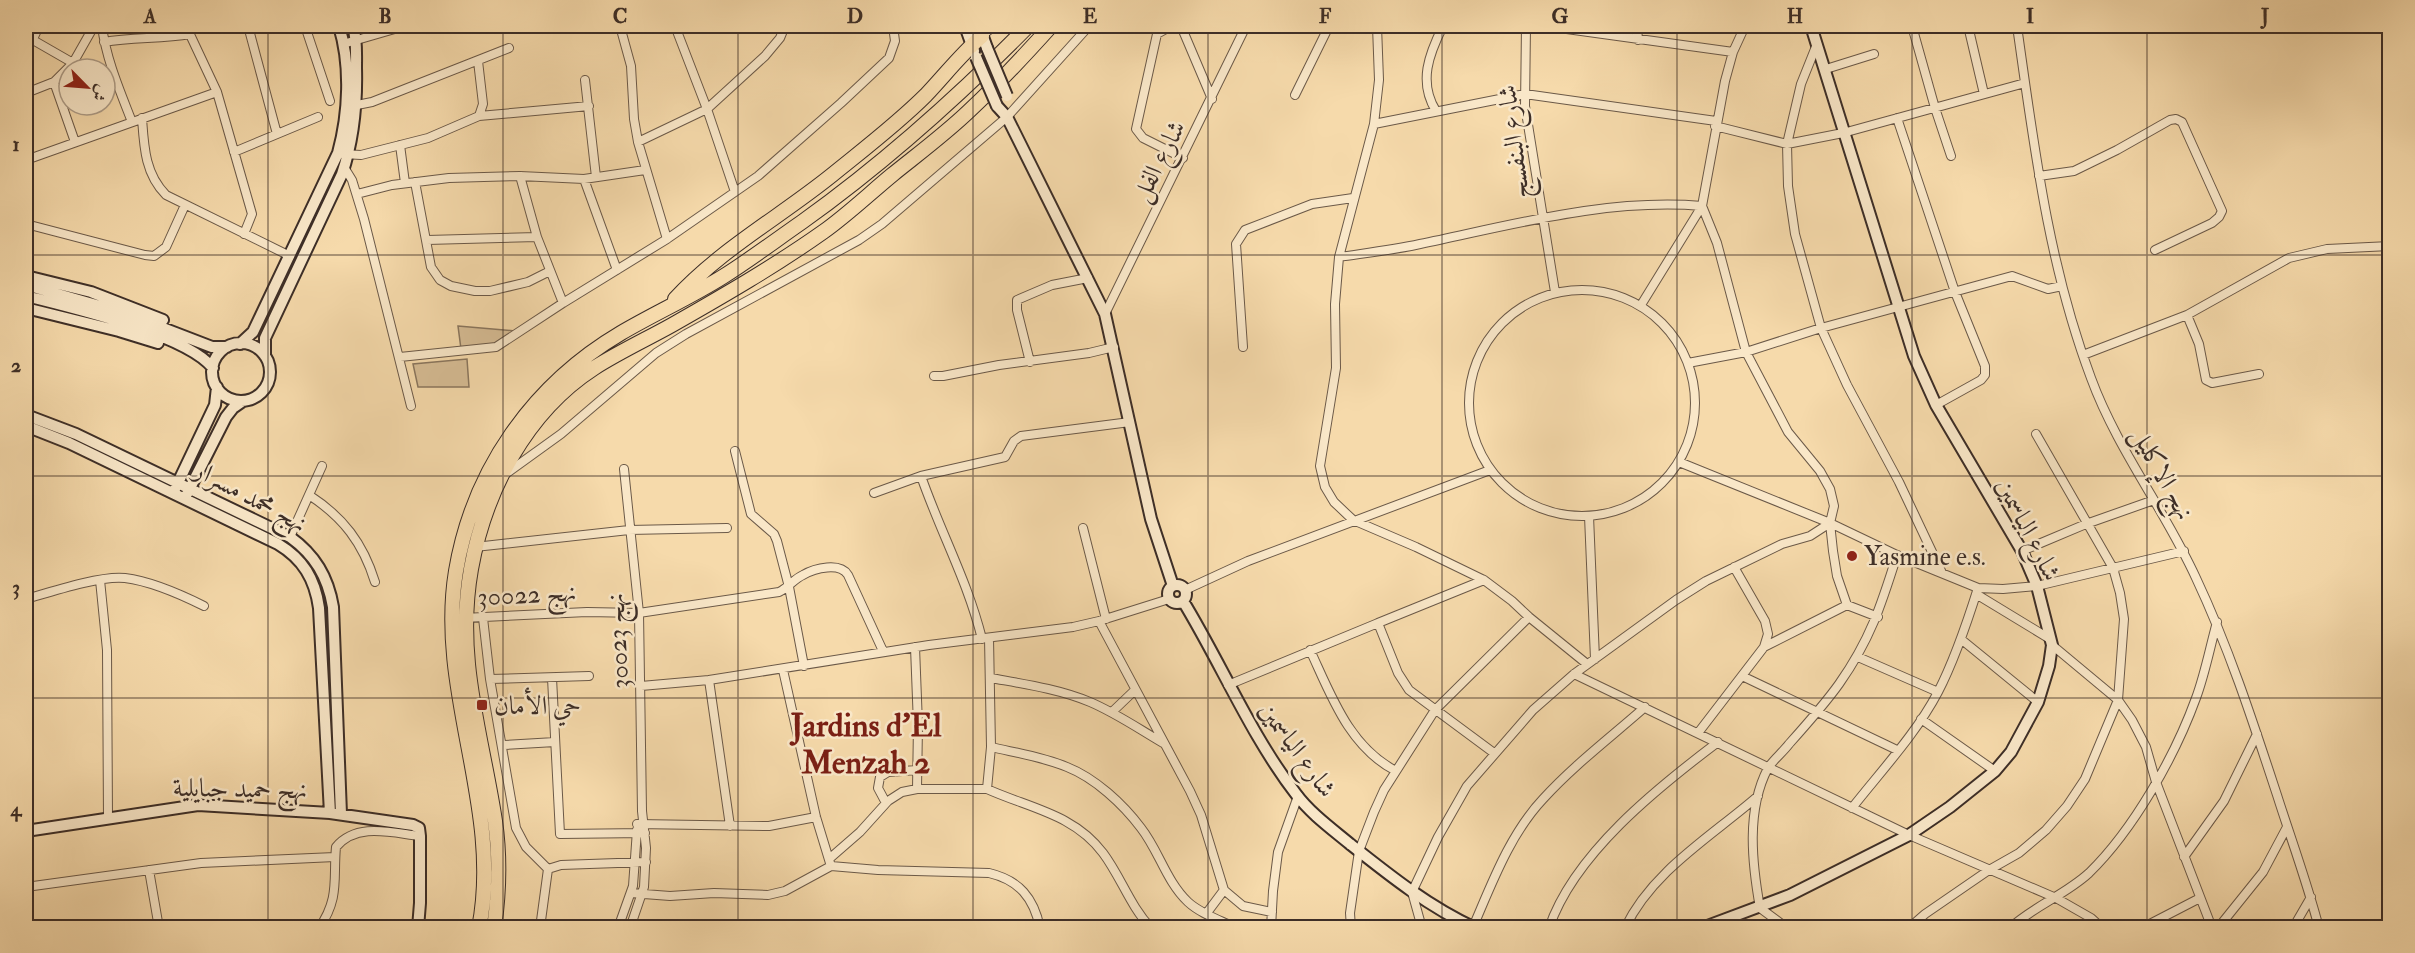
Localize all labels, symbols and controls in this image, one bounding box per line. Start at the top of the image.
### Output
text: A [143,4,157,29]
text: B [378,4,392,29]
text: C [613,4,627,29]
text: D [847,4,863,29]
text: E [1083,4,1098,29]
text: F [1319,4,1332,29]
text: G [1552,4,1569,29]
text: H [1787,4,1803,29]
text: I [2026,4,2034,29]
text: J [2260,4,2269,29]
north arrow [57,57,117,117]
text: ش [87,81,112,104]
street label: شارع البنفسج [1491,82,1544,201]
street label: شارع الفل [1125,115,1197,210]
text: 1 [12,132,20,157]
text: 2 [11,353,21,378]
street label: نهج الإكليل [2117,421,2201,529]
street label: نهج محمد مسرار [183,452,312,546]
street label: شارع الياسمين [1984,473,2068,588]
place label: Yasmine e.s. [1864,541,1986,573]
marker: Yasmine e.s. [1845,549,1859,563]
text: 3 [12,575,20,600]
street label: نهج 30022 [477,576,578,621]
street label: نهج 30023 [600,592,643,690]
place label: حي الأمان [494,687,581,727]
street label: شارع الياسمين [1248,695,1343,807]
marker: حي الأمان [475,698,489,712]
district label: Jardins d'El Menzah 2 [789,706,942,783]
street label: نهج حميد جبايلية [172,772,308,813]
text: 4 [10,797,23,822]

